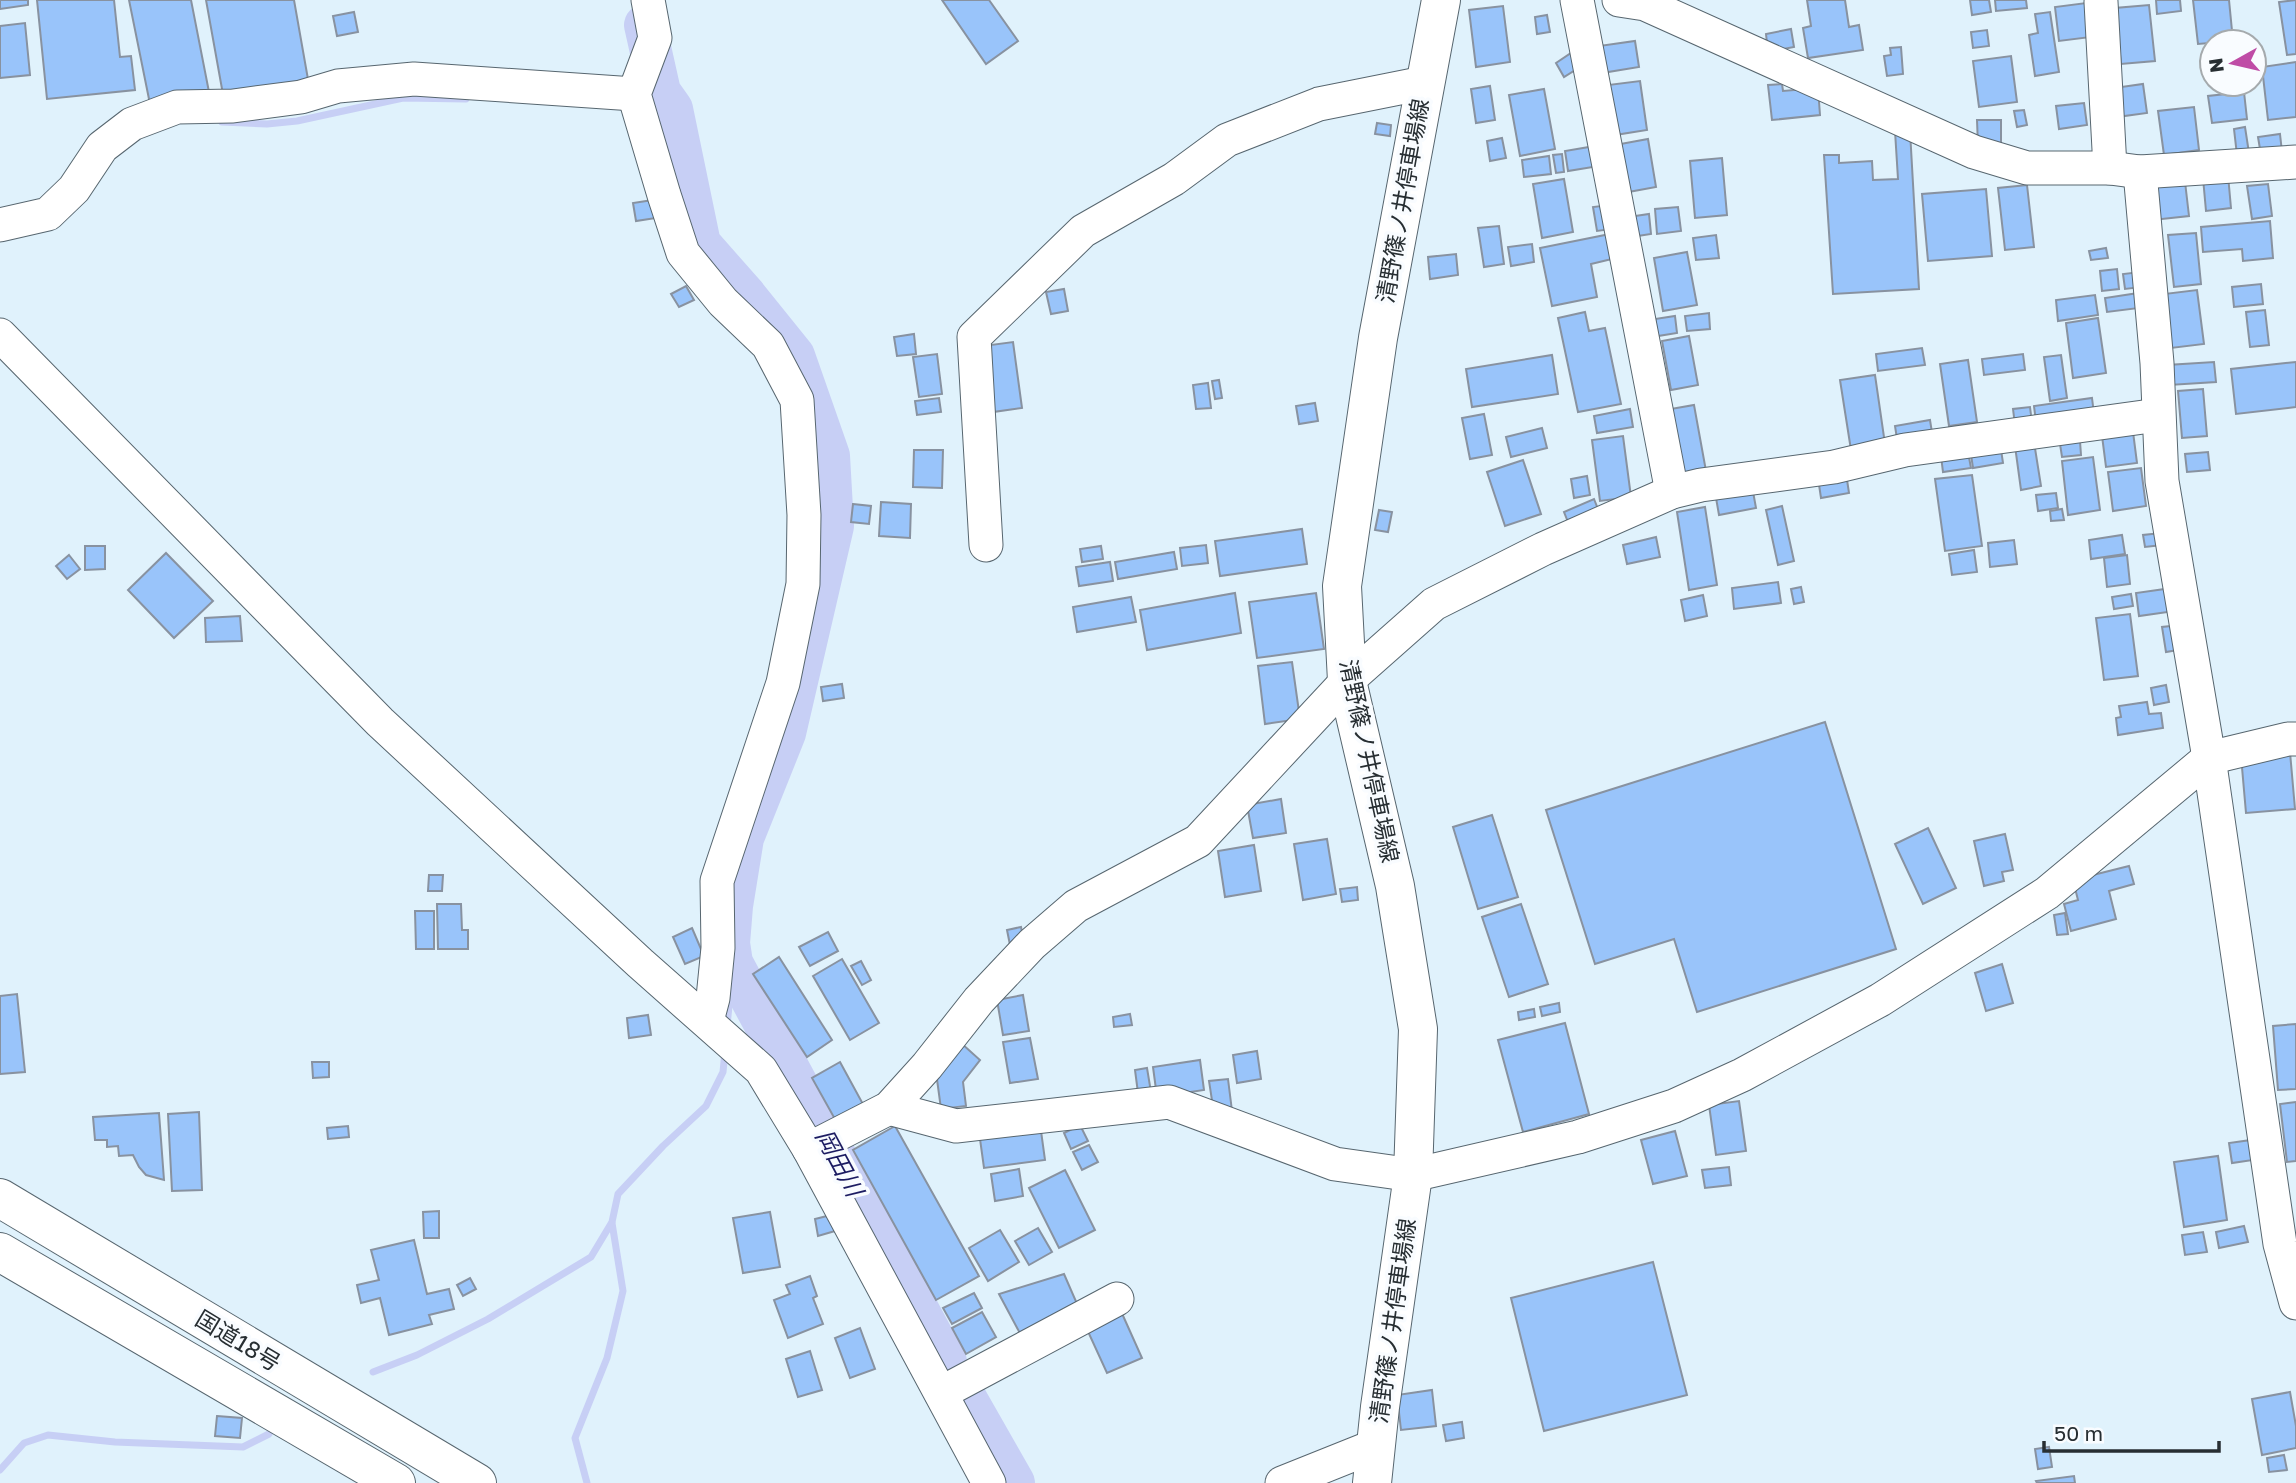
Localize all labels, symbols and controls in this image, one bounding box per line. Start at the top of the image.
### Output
north arrow [2198,28,2268,98]
text: N [2203,57,2228,74]
street label: 清野篠ノ井停車場線 [1370,96,1434,305]
street label: 清野篠ノ井停車場線 [1335,657,1405,865]
water label: 岡田川 [811,1124,871,1204]
street label: 清野篠ノ井停車場線 [1364,1216,1420,1425]
street label: 国道18号 [191,1304,286,1376]
scale bar [2044,1410,2219,1454]
text: 50 m [2054,1420,2103,1446]

